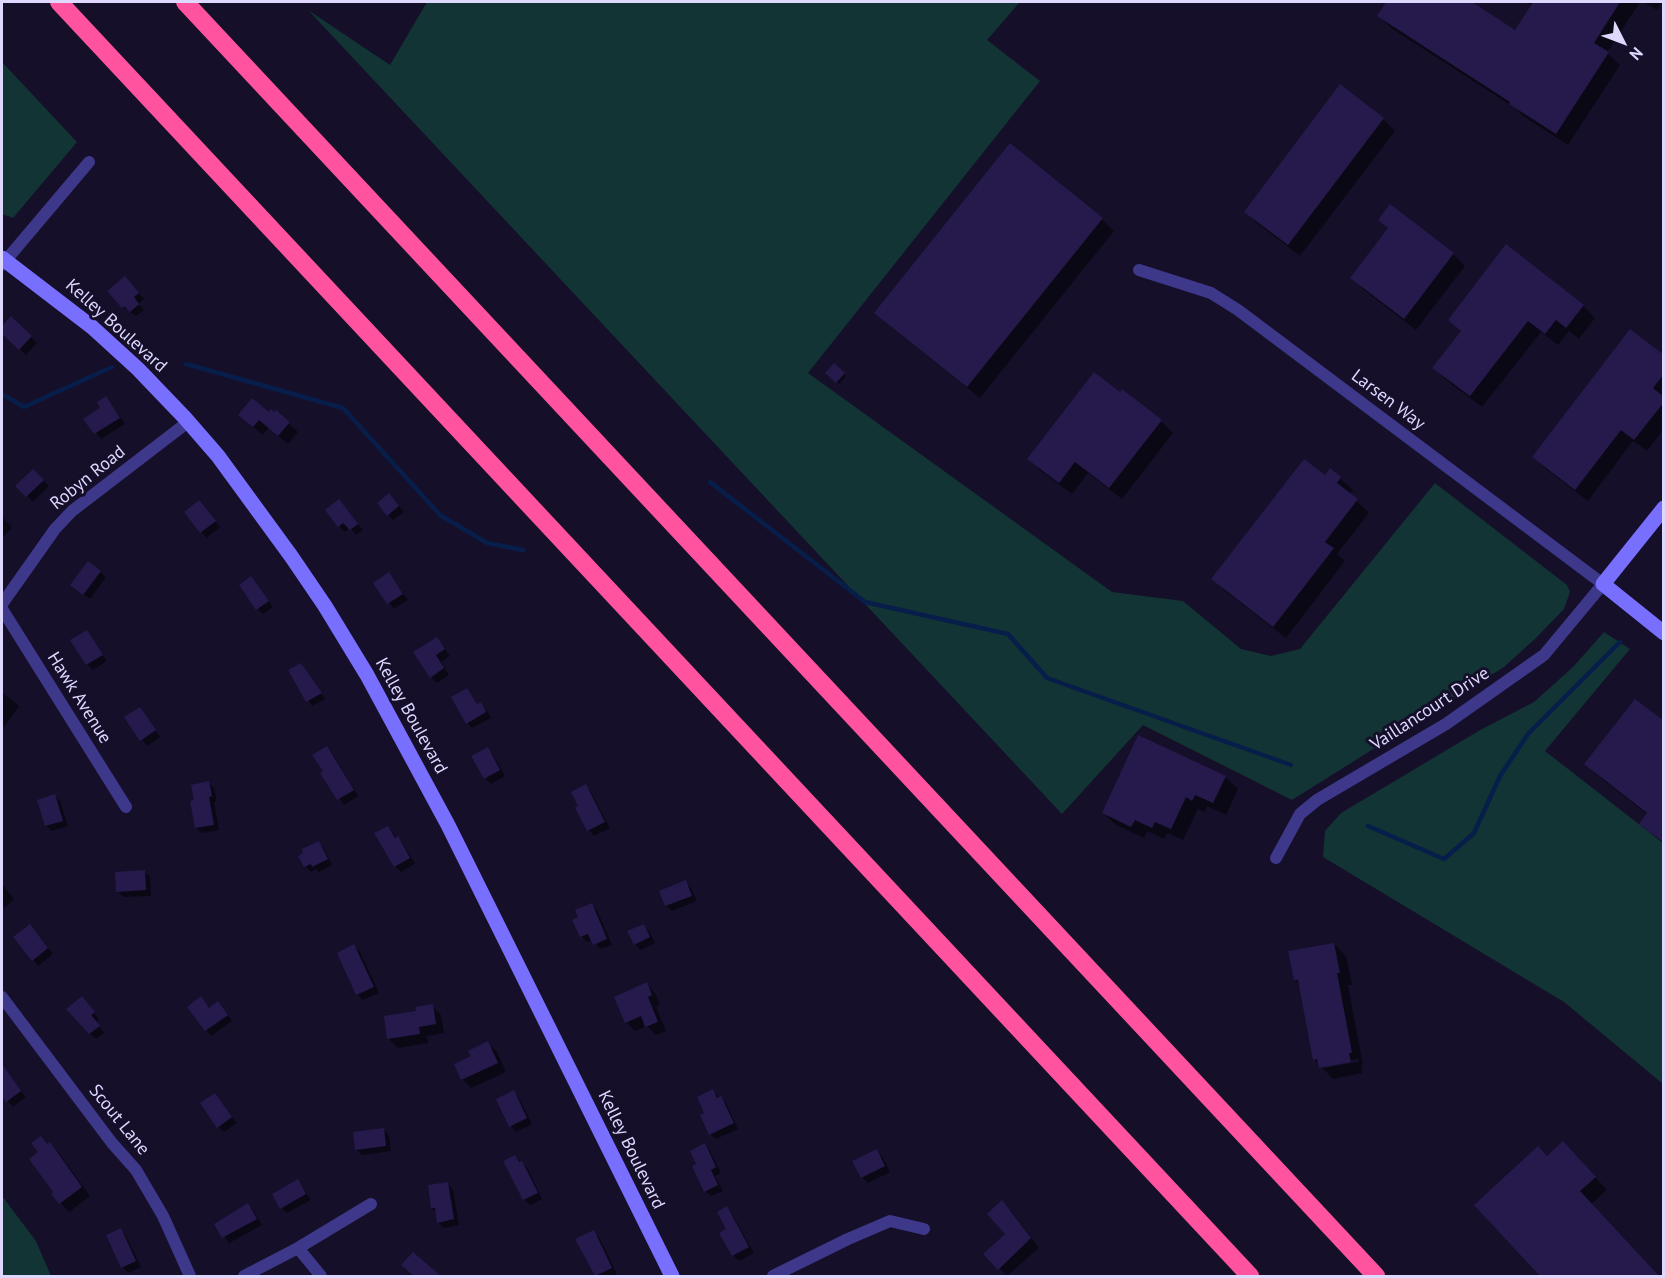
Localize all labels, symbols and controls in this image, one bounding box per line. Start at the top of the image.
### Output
north arrow [1593,12,1653,72]
text: N [1625,43,1647,65]
street label: Kelley Boulevard [61,275,171,377]
street label: Larsen Way [1347,365,1429,435]
street label: Robyn Road [46,441,130,515]
street label: Hawk Avenue [42,648,116,748]
street label: Kelley Boulevard [370,654,452,778]
street label: Vaillancourt Drive [1367,663,1493,755]
street label: Scout Lane [84,1080,154,1160]
street label: Kelley Boulevard [593,1087,669,1213]

